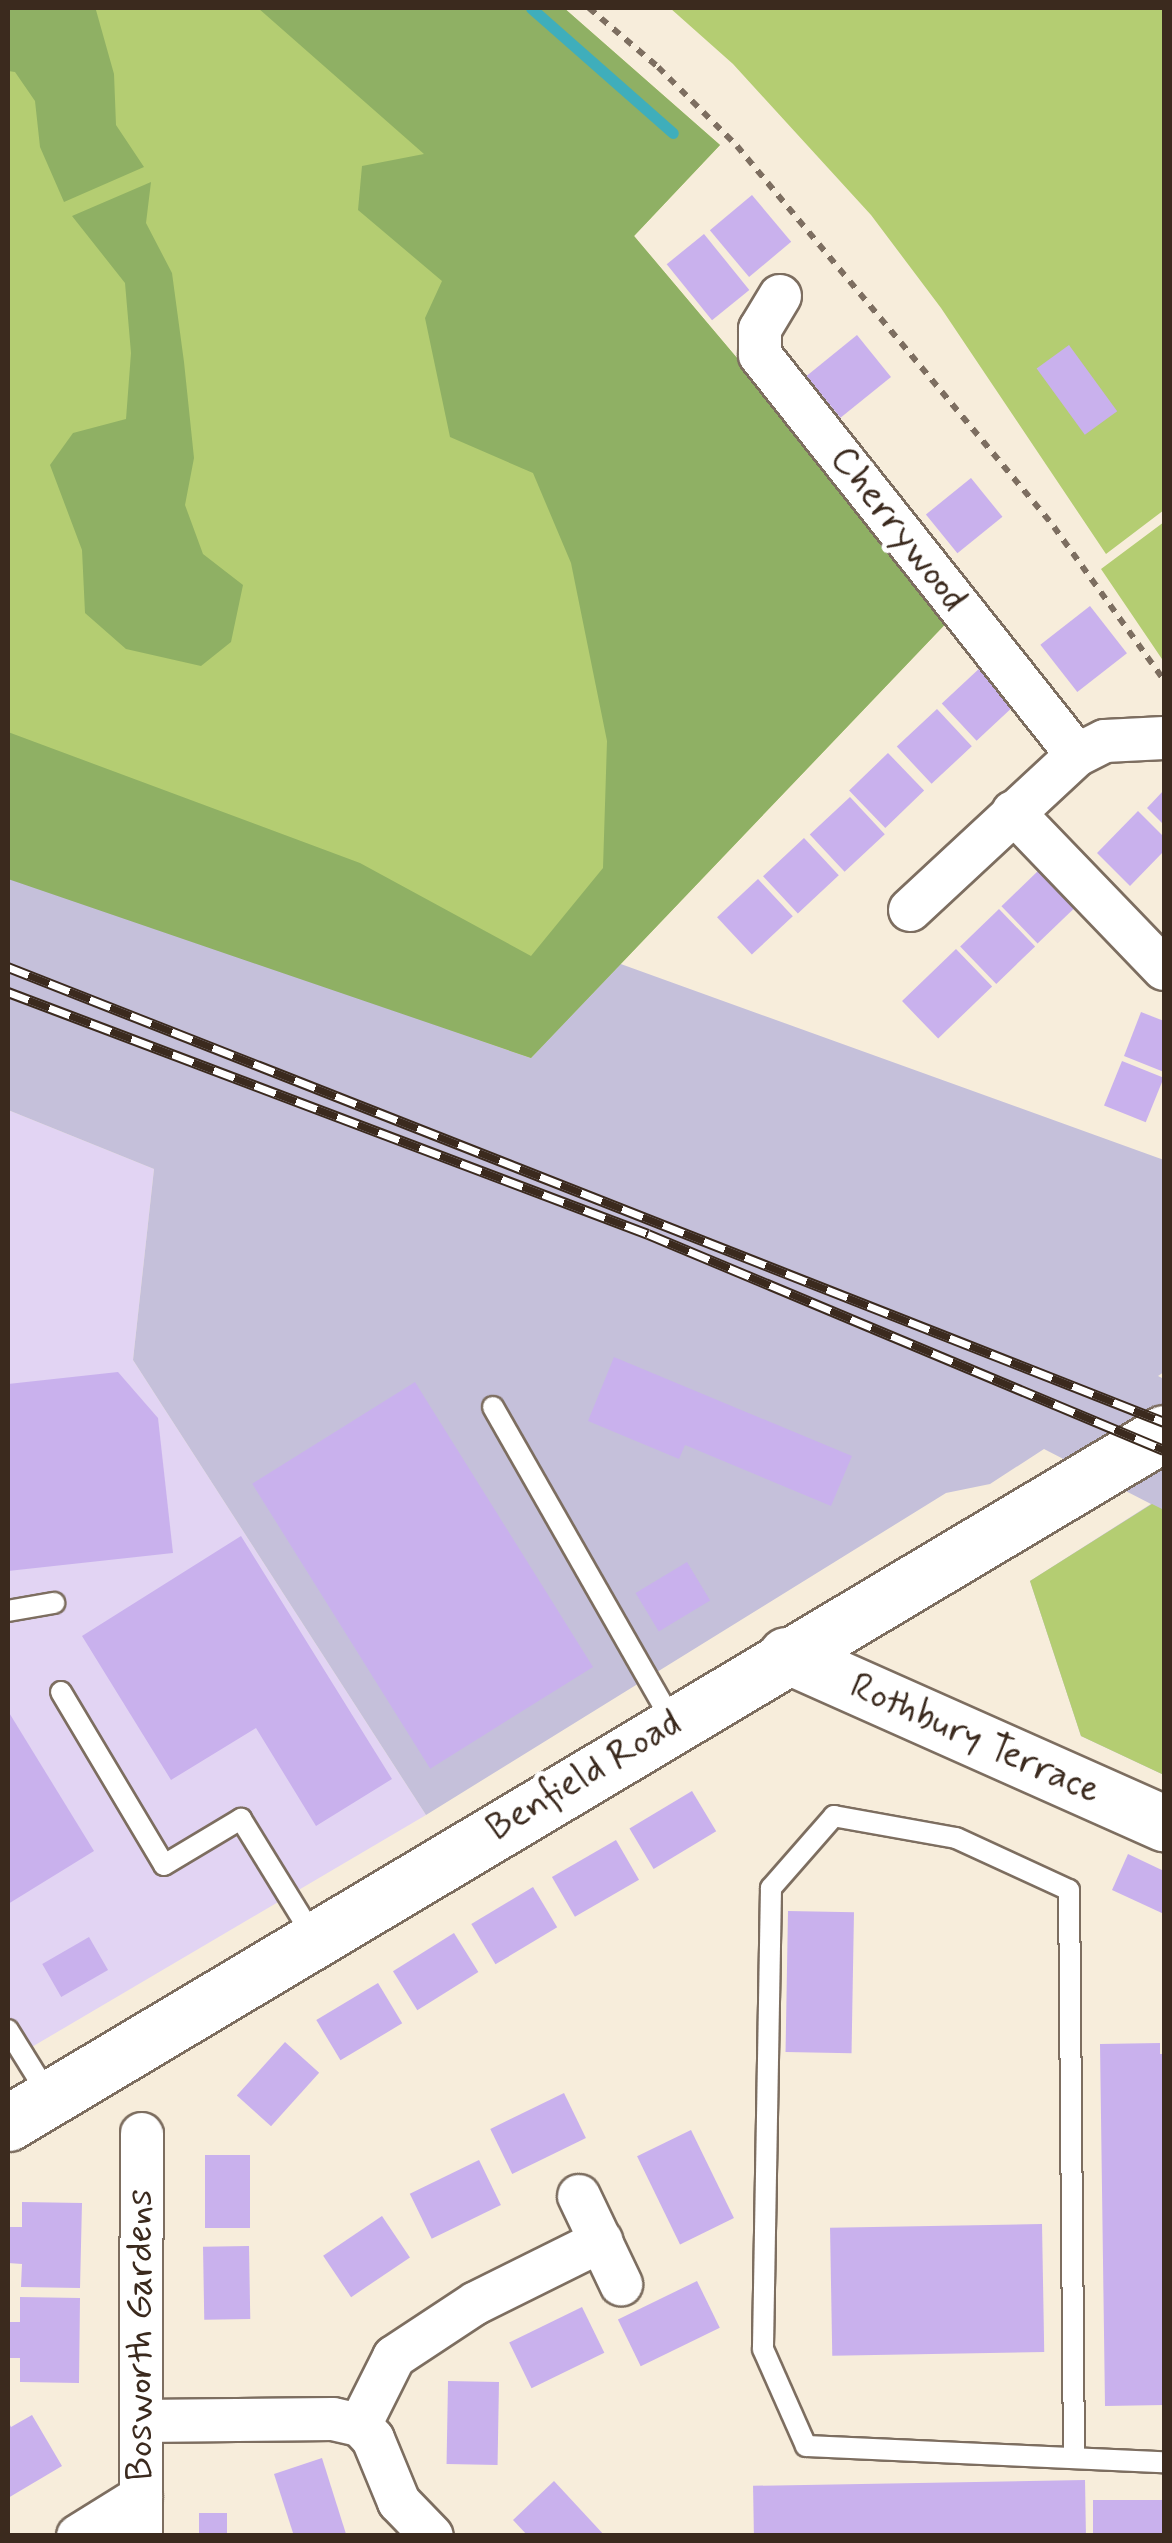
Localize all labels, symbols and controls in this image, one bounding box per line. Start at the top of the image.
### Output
street label: Cherrywood [819,437,977,621]
street label: Rothbury Terrace [843,1663,1107,1815]
street label: Benfield Road [479,1701,689,1851]
street label: Bosworth Gardens [118,2189,164,2481]

